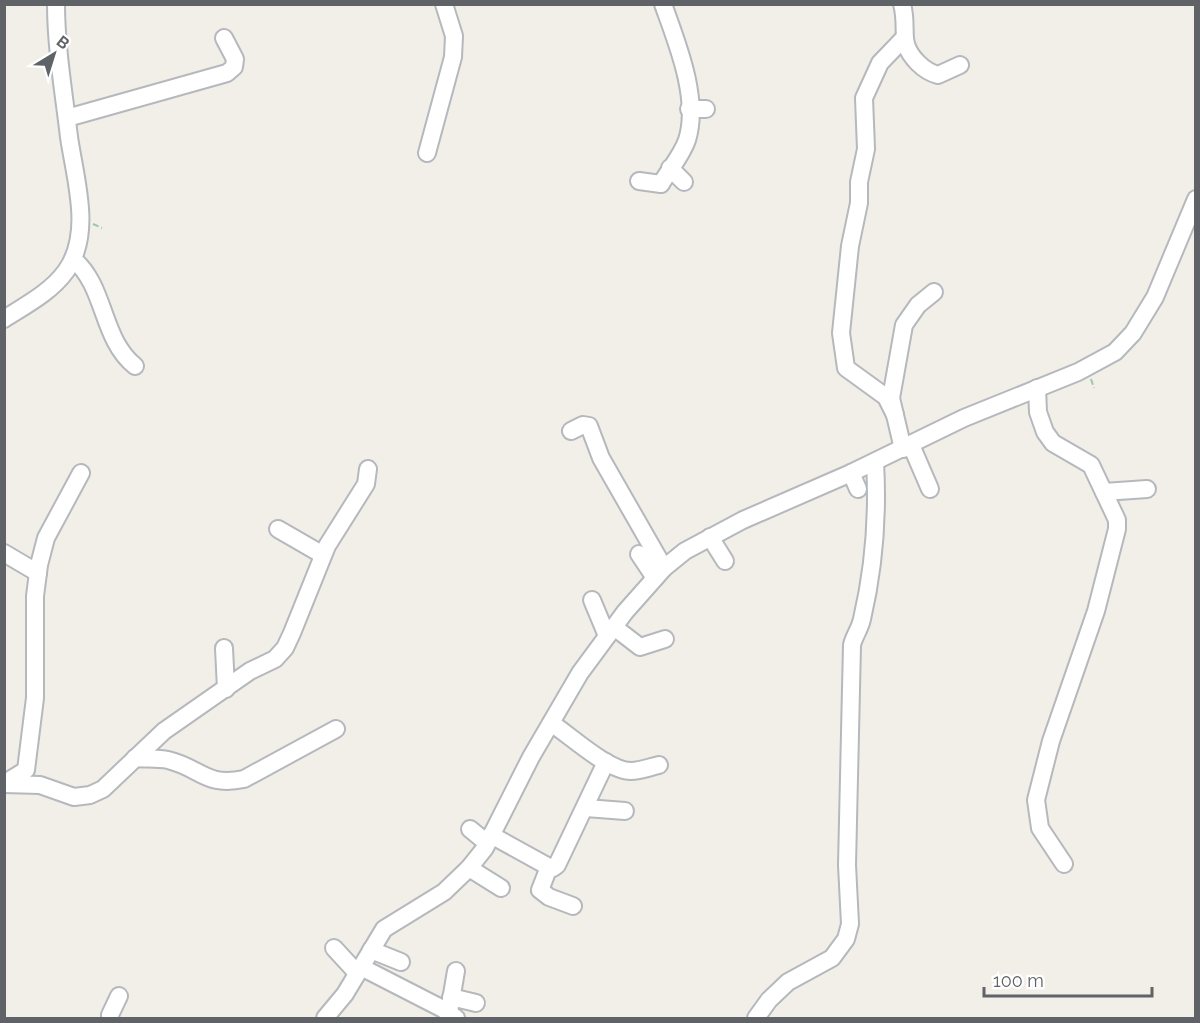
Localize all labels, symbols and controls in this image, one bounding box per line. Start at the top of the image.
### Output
north arrow [24,24,84,84]
text: B [53,32,73,53]
scale bar [984,960,1152,998]
text: 100 m [993,970,1044,991]

